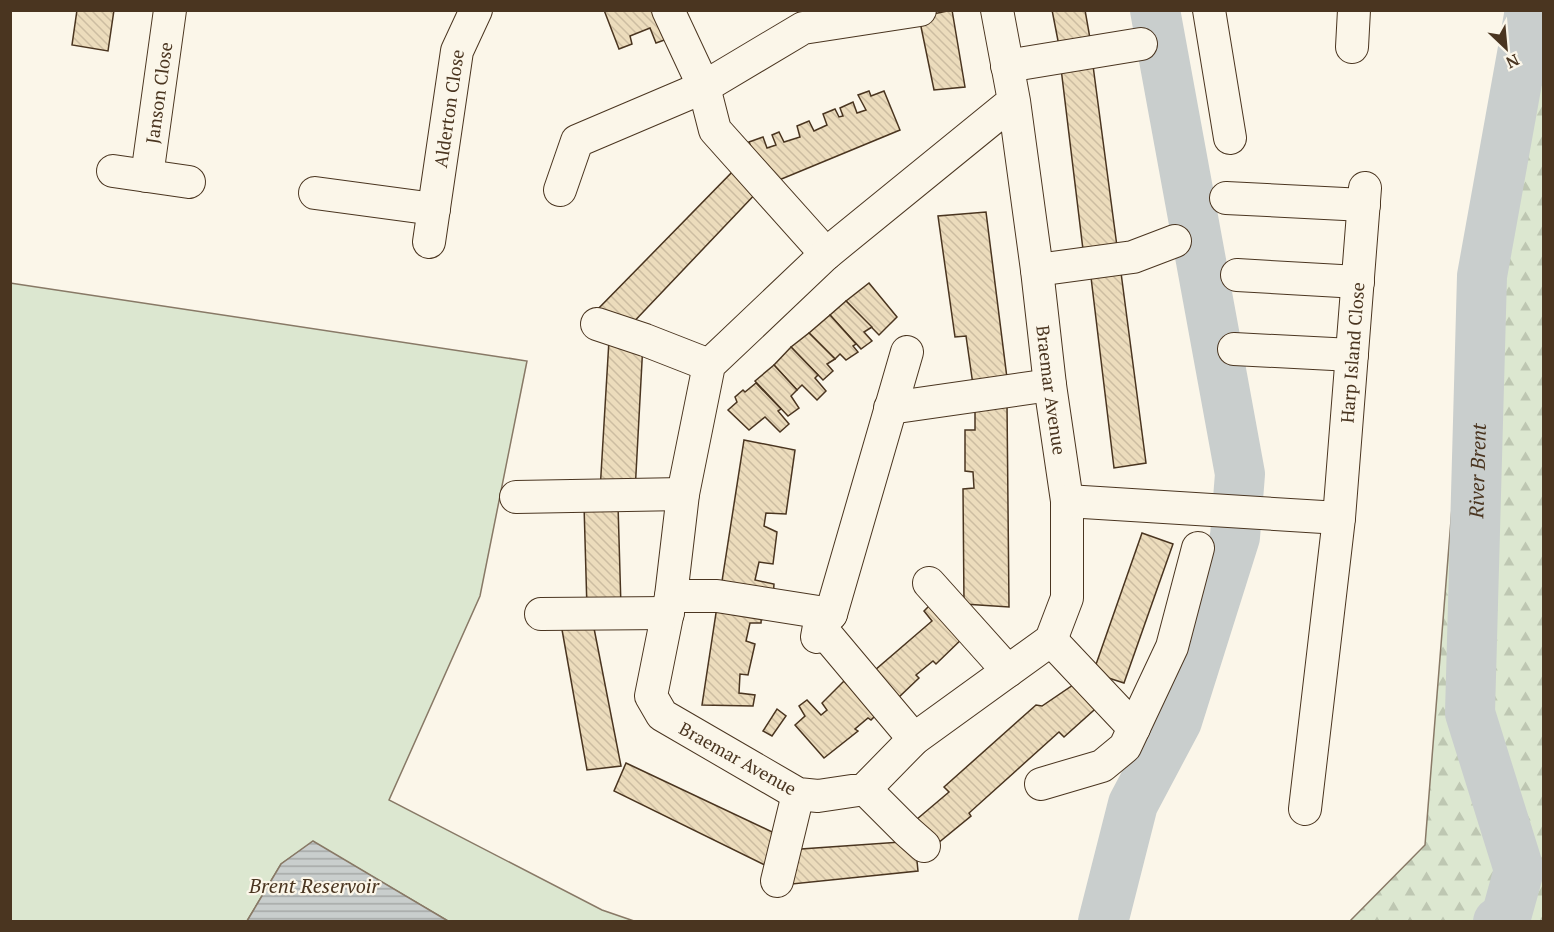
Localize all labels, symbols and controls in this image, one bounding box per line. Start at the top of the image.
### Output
north arrow [1476,18,1536,78]
street label: Janson Close [140,40,177,145]
street label: Alderton Close [428,48,469,169]
text: N [1502,49,1523,74]
street label: Harp Island Close [1335,281,1370,424]
street label: Braemar Avenue [1031,324,1072,457]
water label: River Brent [1462,422,1491,520]
street label: Braemar Avenue [675,716,801,800]
water label: Brent Reservoir [248,872,380,899]

